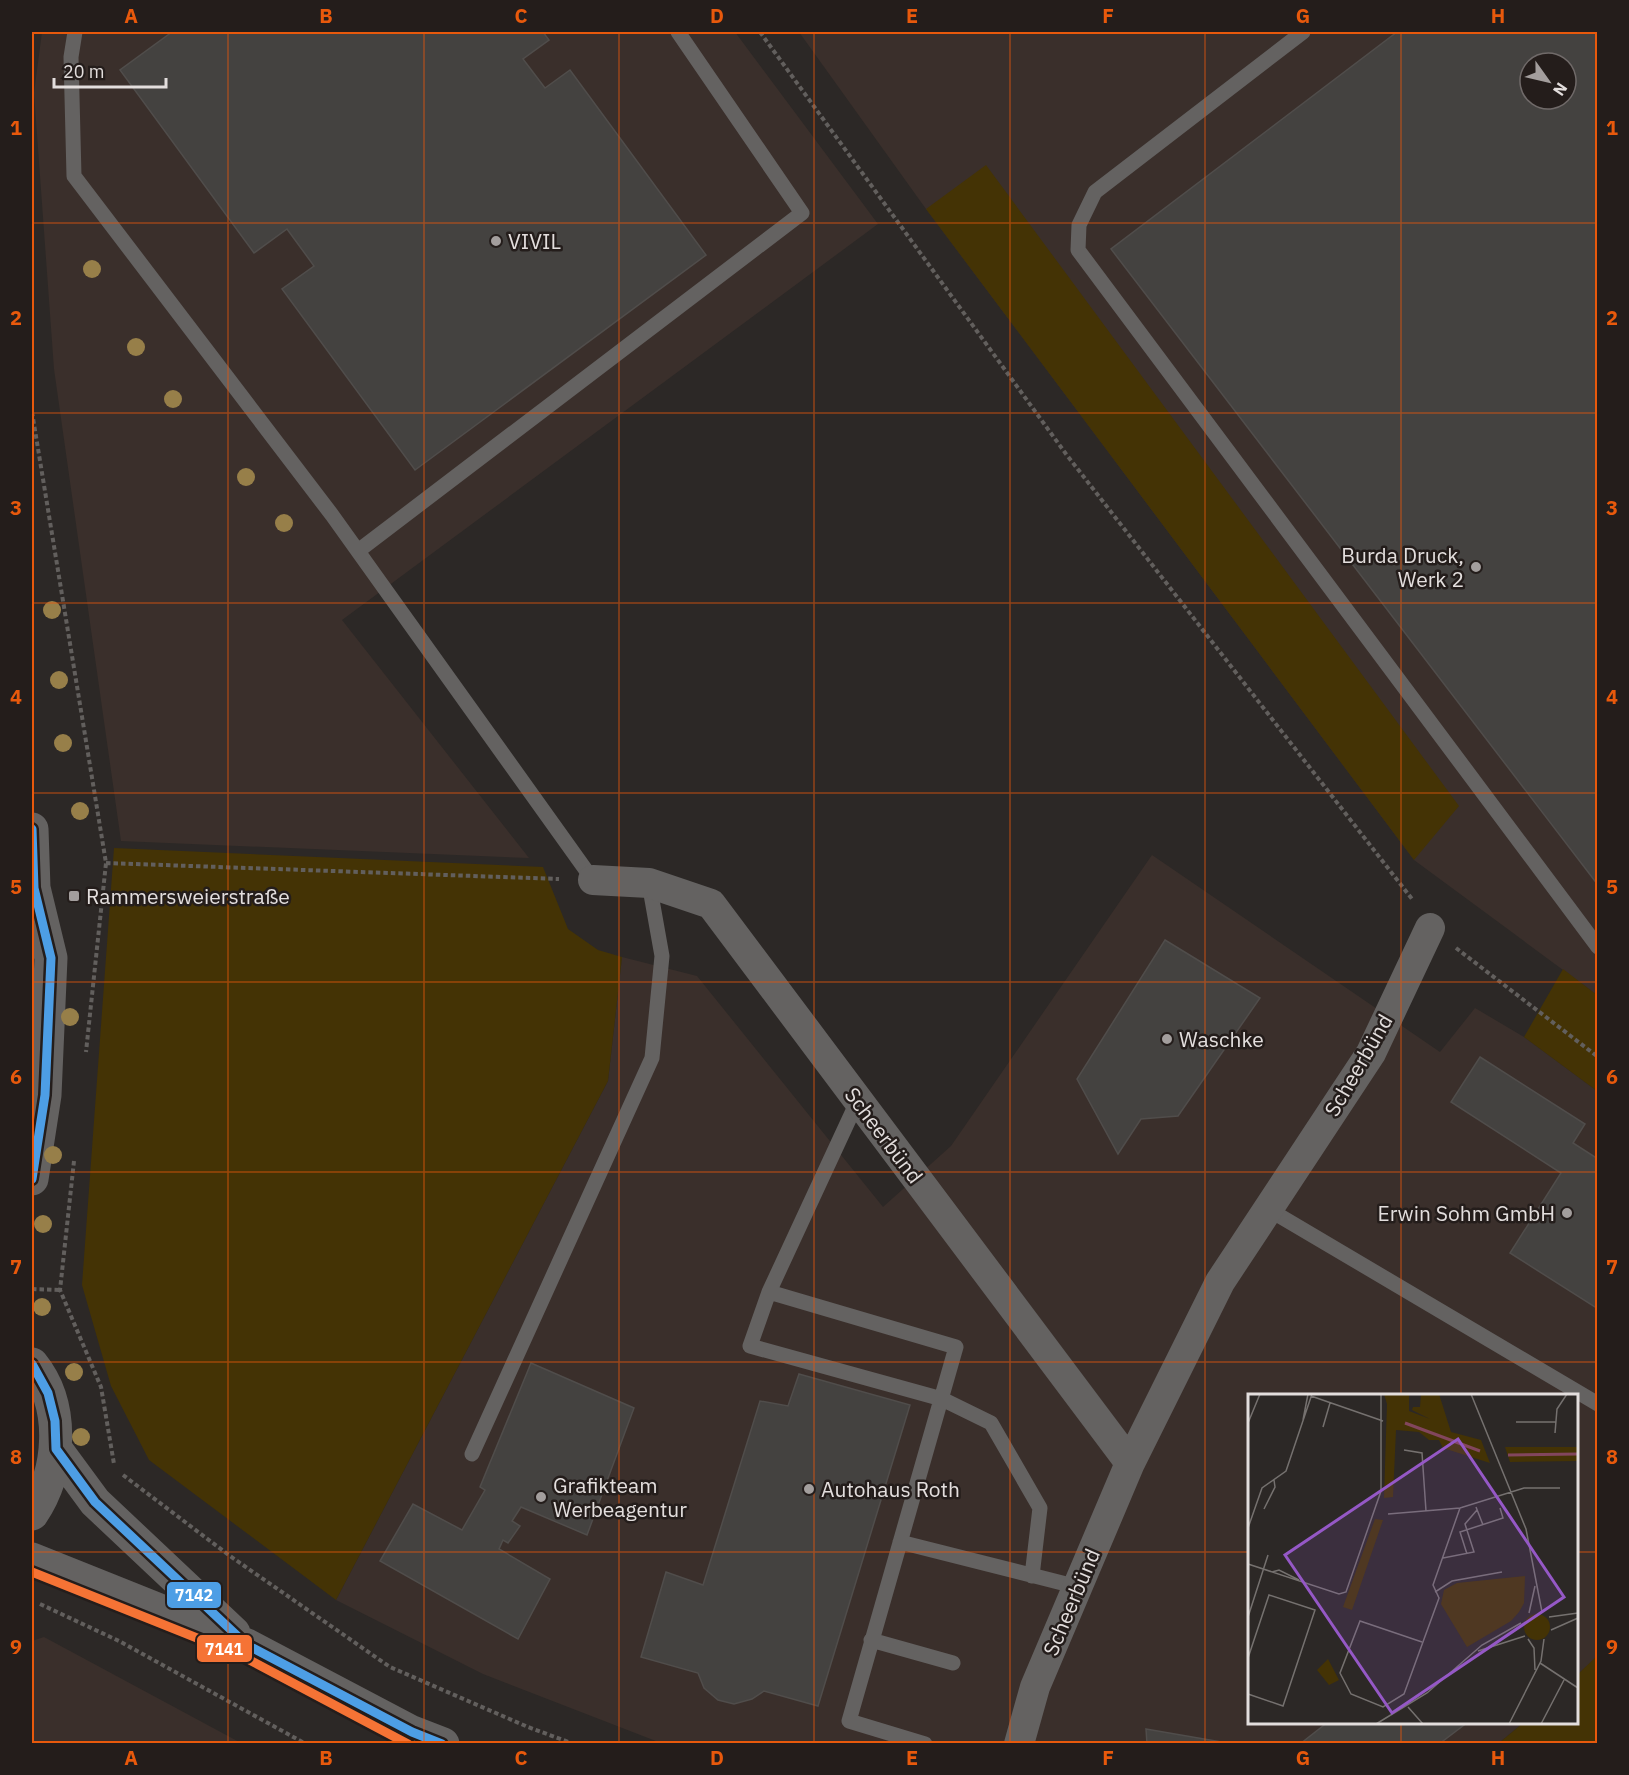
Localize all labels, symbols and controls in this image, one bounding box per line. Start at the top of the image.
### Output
text: A [124,2,138,29]
text: B [319,2,333,29]
text: C [514,2,528,29]
text: D [710,2,724,29]
text: E [906,2,918,29]
text: F [1102,2,1114,29]
text: G [1296,2,1310,29]
text: H [1491,2,1505,29]
scale bar [54,51,166,89]
north arrow [1518,51,1578,111]
text: 20 m [63,60,105,83]
text: N [1549,79,1572,100]
text: 1 [10,114,22,141]
text: 1 [1606,114,1618,141]
place label: VIVIL [508,227,561,255]
marker: VIVIL [489,234,503,248]
text: 2 [10,304,22,331]
text: 2 [1606,304,1618,331]
text: 3 [10,494,22,521]
text: 3 [1606,494,1618,521]
place label: Burda Druck, Werk 2 [1341,541,1464,593]
marker: Burda Druck, Werk 2 [1469,560,1483,574]
text: 4 [10,683,22,710]
text: 4 [1606,683,1618,710]
text: 5 [10,873,22,900]
text: 5 [1606,873,1618,900]
place label: Rammersweierstraße [86,882,290,910]
marker: Rammersweierstraße [67,889,81,903]
street label: Scheerbünd [1317,1009,1399,1121]
place label: Waschke [1179,1025,1264,1053]
marker: Waschke [1160,1032,1174,1046]
text: 6 [10,1063,22,1090]
text: 6 [1606,1063,1618,1090]
street label: Scheerbünd [839,1081,929,1189]
place label: Erwin Sohm GmbH [1378,1199,1555,1227]
marker: Erwin Sohm GmbH [1560,1206,1574,1220]
text: 7 [10,1253,22,1280]
text: 7 [1606,1253,1618,1280]
inset map [1248,1394,1578,1724]
text: 8 [10,1443,22,1470]
text: 8 [1606,1443,1618,1470]
place label: Grafikteam Werbeagentur [553,1471,687,1523]
place label: Autohaus Roth [821,1475,960,1503]
marker: Autohaus Roth [802,1482,816,1496]
marker: Grafikteam Werbeagentur [534,1490,548,1504]
street label: Scheerbünd [1036,1544,1106,1660]
line badge: 7142 [166,1581,222,1609]
text: 7142 [175,1585,213,1605]
text: 9 [10,1633,22,1660]
text: 9 [1606,1633,1618,1660]
line badge: 7141 [196,1634,253,1663]
text: 7141 [205,1639,244,1659]
text: A [124,1744,138,1771]
text: B [319,1744,333,1771]
text: C [514,1744,528,1771]
text: D [710,1744,724,1771]
text: E [906,1744,918,1771]
text: F [1102,1744,1114,1771]
text: G [1296,1744,1310,1771]
text: H [1491,1744,1505,1771]

